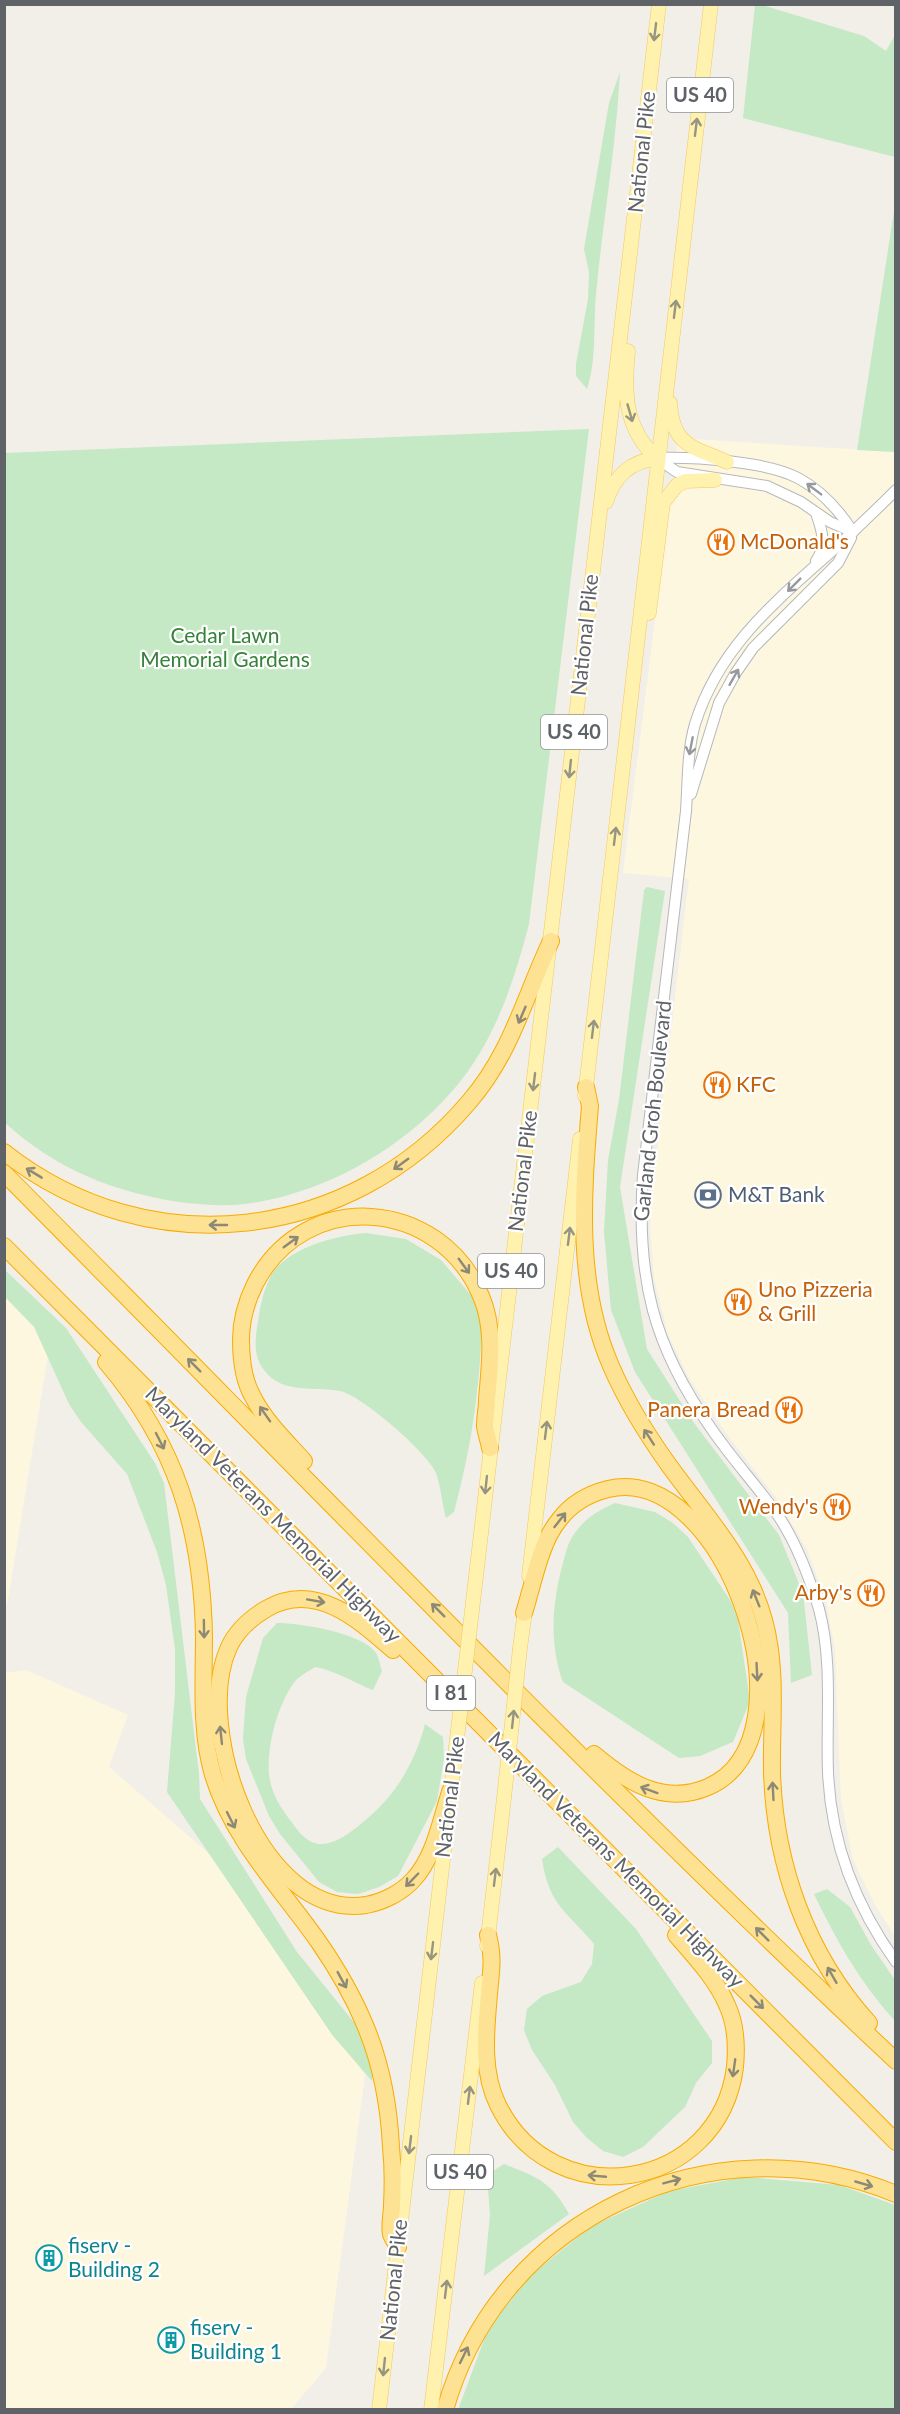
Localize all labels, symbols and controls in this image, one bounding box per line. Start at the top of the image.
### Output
one-way arrow [650,21,661,41]
road number: US 40 [667,78,733,112]
street label: National Pike [622,90,659,214]
one-way arrow [691,118,702,138]
one-way arrow [670,299,681,319]
one-way arrow [625,403,636,422]
one-way arrow [807,483,823,495]
restaurant icon: McDonald's [706,527,736,557]
place label: McDonald's [740,528,849,553]
street label: National Pike [565,573,602,697]
one-way arrow [786,577,801,592]
park label: Cedar Lawn Memorial Gardens [140,622,310,671]
one-way arrow [728,669,740,686]
road number: US 40 [541,715,607,749]
one-way arrow [685,735,696,755]
one-way arrow [564,758,575,778]
one-way arrow [610,826,621,846]
street label: Garland Groh Boulevard [627,999,676,1222]
one-way arrow [516,1005,527,1023]
one-way arrow [587,1020,598,1040]
restaurant icon: KFC [702,1070,732,1100]
place label: KFC [736,1071,776,1096]
one-way arrow [528,1072,539,1092]
street label: National Pike [502,1109,541,1233]
one-way arrow [393,1158,409,1170]
one-way arrow [26,1167,43,1179]
bank icon: M&T Bank [693,1180,723,1210]
place label: M&T Bank [728,1181,825,1206]
one-way arrow [209,1219,229,1231]
one-way arrow [563,1227,574,1247]
one-way arrow [283,1235,299,1248]
road number: US 40 [478,1254,544,1288]
one-way arrow [458,1258,471,1274]
place label: Uno Pizzeria & Grill [758,1276,873,1325]
restaurant icon: Uno Pizzeria & Grill [723,1287,753,1317]
one-way arrow [187,1357,202,1372]
street label: Maryland Veterans Memorial Highway [141,1381,407,1647]
restaurant icon: Panera Bread [774,1395,804,1425]
place label: Panera Bread [647,1396,770,1421]
one-way arrow [259,1407,271,1423]
one-way arrow [541,1421,552,1441]
one-way arrow [643,1429,655,1445]
one-way arrow [154,1432,166,1449]
one-way arrow [481,1474,492,1494]
restaurant icon: Wendy's [822,1492,852,1522]
place label: Wendy's [739,1493,818,1518]
one-way arrow [553,1512,566,1528]
restaurant icon: Arby's [856,1578,886,1608]
place label: Arby's [795,1579,852,1604]
one-way arrow [750,1590,761,1608]
one-way arrow [305,1596,325,1607]
one-way arrow [430,1603,445,1618]
one-way arrow [198,1618,209,1638]
one-way arrow [751,1661,762,1681]
road number: I 81 [427,1676,475,1710]
one-way arrow [507,1710,518,1729]
one-way arrow [215,1725,226,1745]
street label: Maryland Veterans Memorial Highway [484,1726,750,1992]
street label: National Pike [429,1735,468,1859]
one-way arrow [768,1782,779,1802]
one-way arrow [641,1783,659,1794]
one-way arrow [226,1810,238,1828]
one-way arrow [489,1868,500,1888]
one-way arrow [405,1873,419,1888]
one-way arrow [754,1926,769,1941]
one-way arrow [426,1941,437,1961]
one-way arrow [826,1967,838,1984]
one-way arrow [337,1970,348,1988]
one-way arrow [749,1995,764,2010]
one-way arrow [729,2057,740,2077]
one-way arrow [464,2086,475,2106]
one-way arrow [404,2134,415,2154]
road number: US 40 [427,2155,493,2189]
one-way arrow [588,2170,608,2181]
one-way arrow [663,2175,682,2186]
one-way arrow [854,2179,873,2190]
street label: National Pike [374,2218,411,2342]
place label: fiserv - Building 2 [68,2232,160,2281]
building icon: fiserv - Building 2 [34,2243,64,2273]
one-way arrow [441,2279,452,2299]
place label: fiserv - Building 1 [190,2314,282,2363]
building icon: fiserv - Building 1 [156,2325,186,2355]
one-way arrow [459,2346,471,2364]
one-way arrow [378,2357,389,2377]

